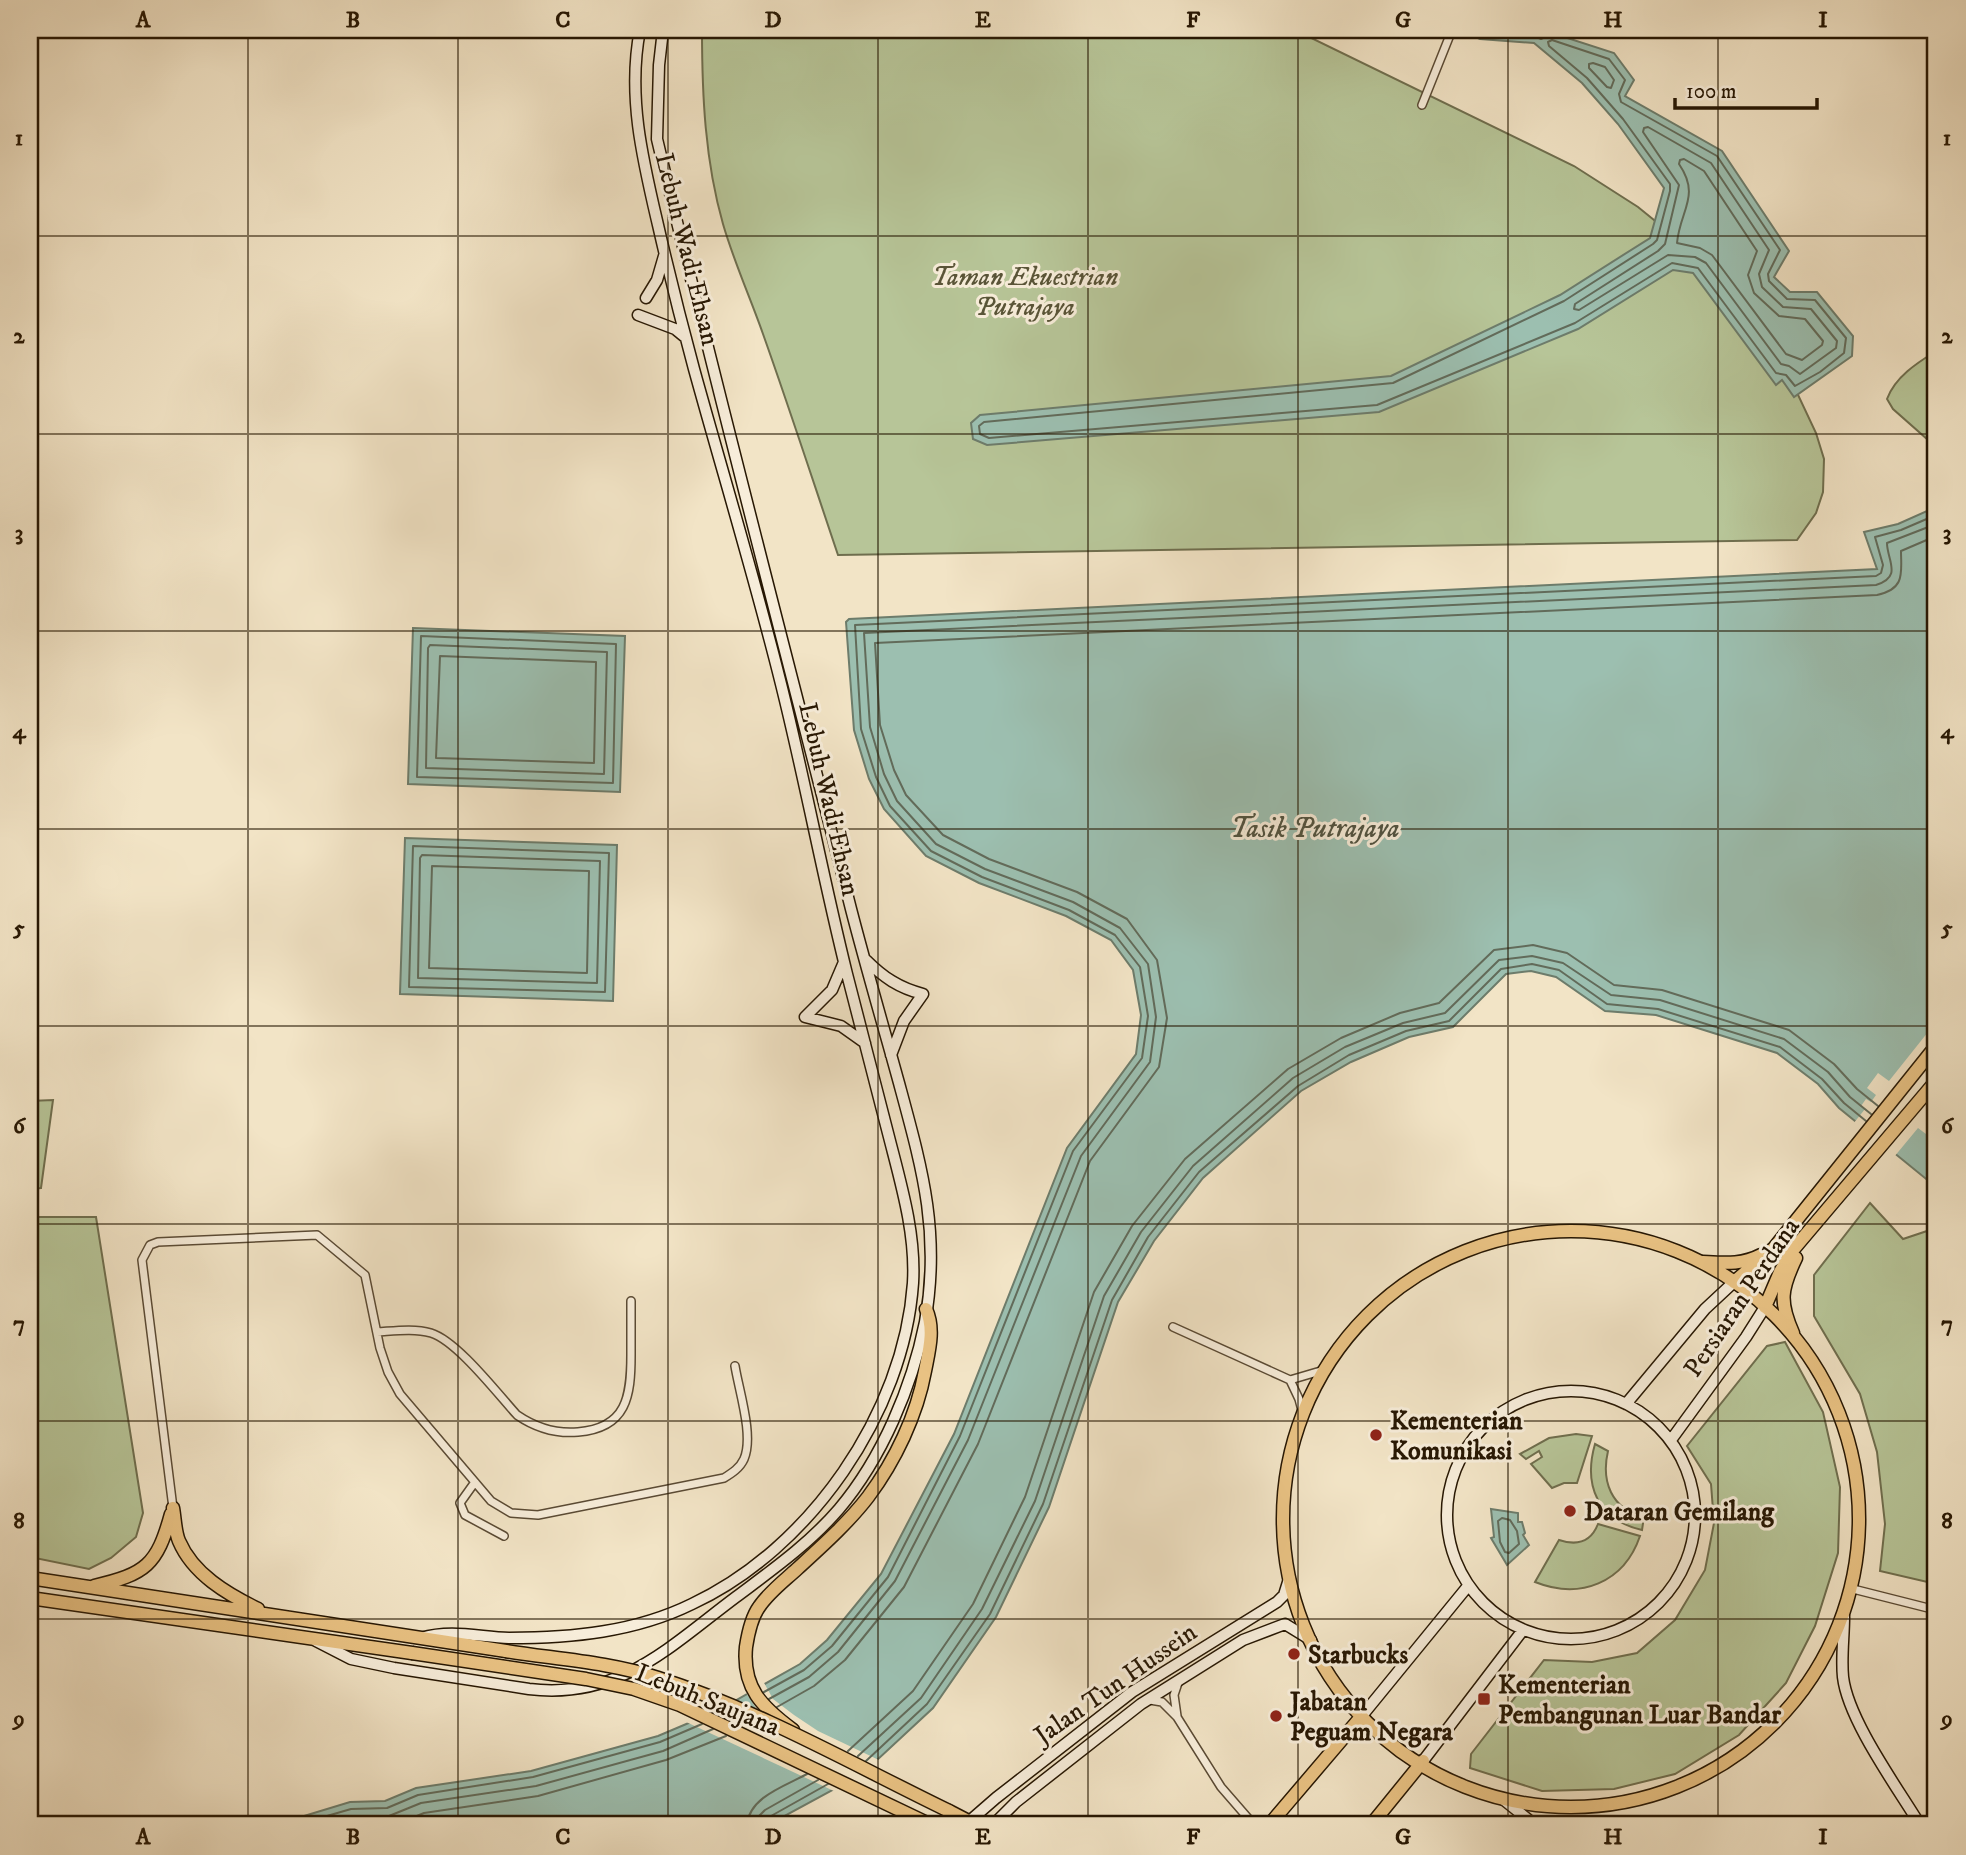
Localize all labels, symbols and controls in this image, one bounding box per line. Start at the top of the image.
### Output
text: A [135,6,152,35]
text: B [346,6,360,35]
text: C [555,6,571,35]
text: D [764,6,782,35]
text: E [975,6,991,35]
text: F [1186,6,1201,35]
text: G [1395,6,1411,35]
text: H [1603,6,1623,35]
text: I [1818,6,1828,35]
scale bar [1675,66,1817,110]
text: 100 m [1686,79,1737,105]
text: 1 [15,124,23,153]
text: 1 [1943,124,1951,153]
street label: Lebuh Wadi Ehsan [647,150,727,350]
park label: Taman Ekuestrian Putrajaya [932,261,1118,324]
text: 2 [13,322,25,351]
text: 2 [1941,322,1953,351]
text: 3 [15,519,23,548]
text: 3 [1943,519,1951,548]
street label: Lebuh Wadi Ehsan [790,699,867,900]
text: 4 [12,717,27,746]
text: 4 [1940,717,1955,746]
water label: Tasik Putrajaya [1230,811,1400,846]
text: 5 [12,914,25,943]
text: 5 [1940,914,1953,943]
text: 6 [13,1112,27,1141]
text: 6 [1941,1112,1955,1141]
street label: Persiaran Perdana [1677,1212,1808,1384]
text: 7 [13,1310,25,1339]
text: 7 [1941,1310,1953,1339]
place label: Kementerian Komunikasi [1390,1405,1523,1468]
marker: Kementerian Komunikasi [1368,1427,1384,1443]
place label: Dataran Gemilang [1584,1496,1775,1529]
marker: Dataran Gemilang [1562,1503,1578,1519]
text: 8 [13,1507,25,1536]
text: 8 [1941,1507,1953,1536]
street label: Jalan Tun Hussein [1027,1616,1204,1754]
place label: Starbucks [1308,1639,1408,1672]
marker: Starbucks [1286,1646,1302,1662]
street label: Lebuh Saujana [631,1657,784,1744]
place label: Kementerian Pembangunan Luar Bandar [1498,1669,1781,1732]
place label: Jabatan Peguam Negara [1287,1686,1454,1749]
marker: Kementerian Pembangunan Luar Bandar [1476,1691,1492,1707]
text: 9 [11,1705,25,1734]
text: 9 [1939,1705,1953,1734]
marker: Jabatan Peguam Negara [1268,1708,1284,1724]
text: A [135,1823,152,1852]
text: B [346,1823,360,1852]
text: C [555,1823,571,1852]
text: D [764,1823,782,1852]
text: E [975,1823,991,1852]
text: F [1186,1823,1201,1852]
text: G [1395,1823,1411,1852]
text: H [1603,1823,1623,1852]
text: I [1818,1823,1828,1852]

